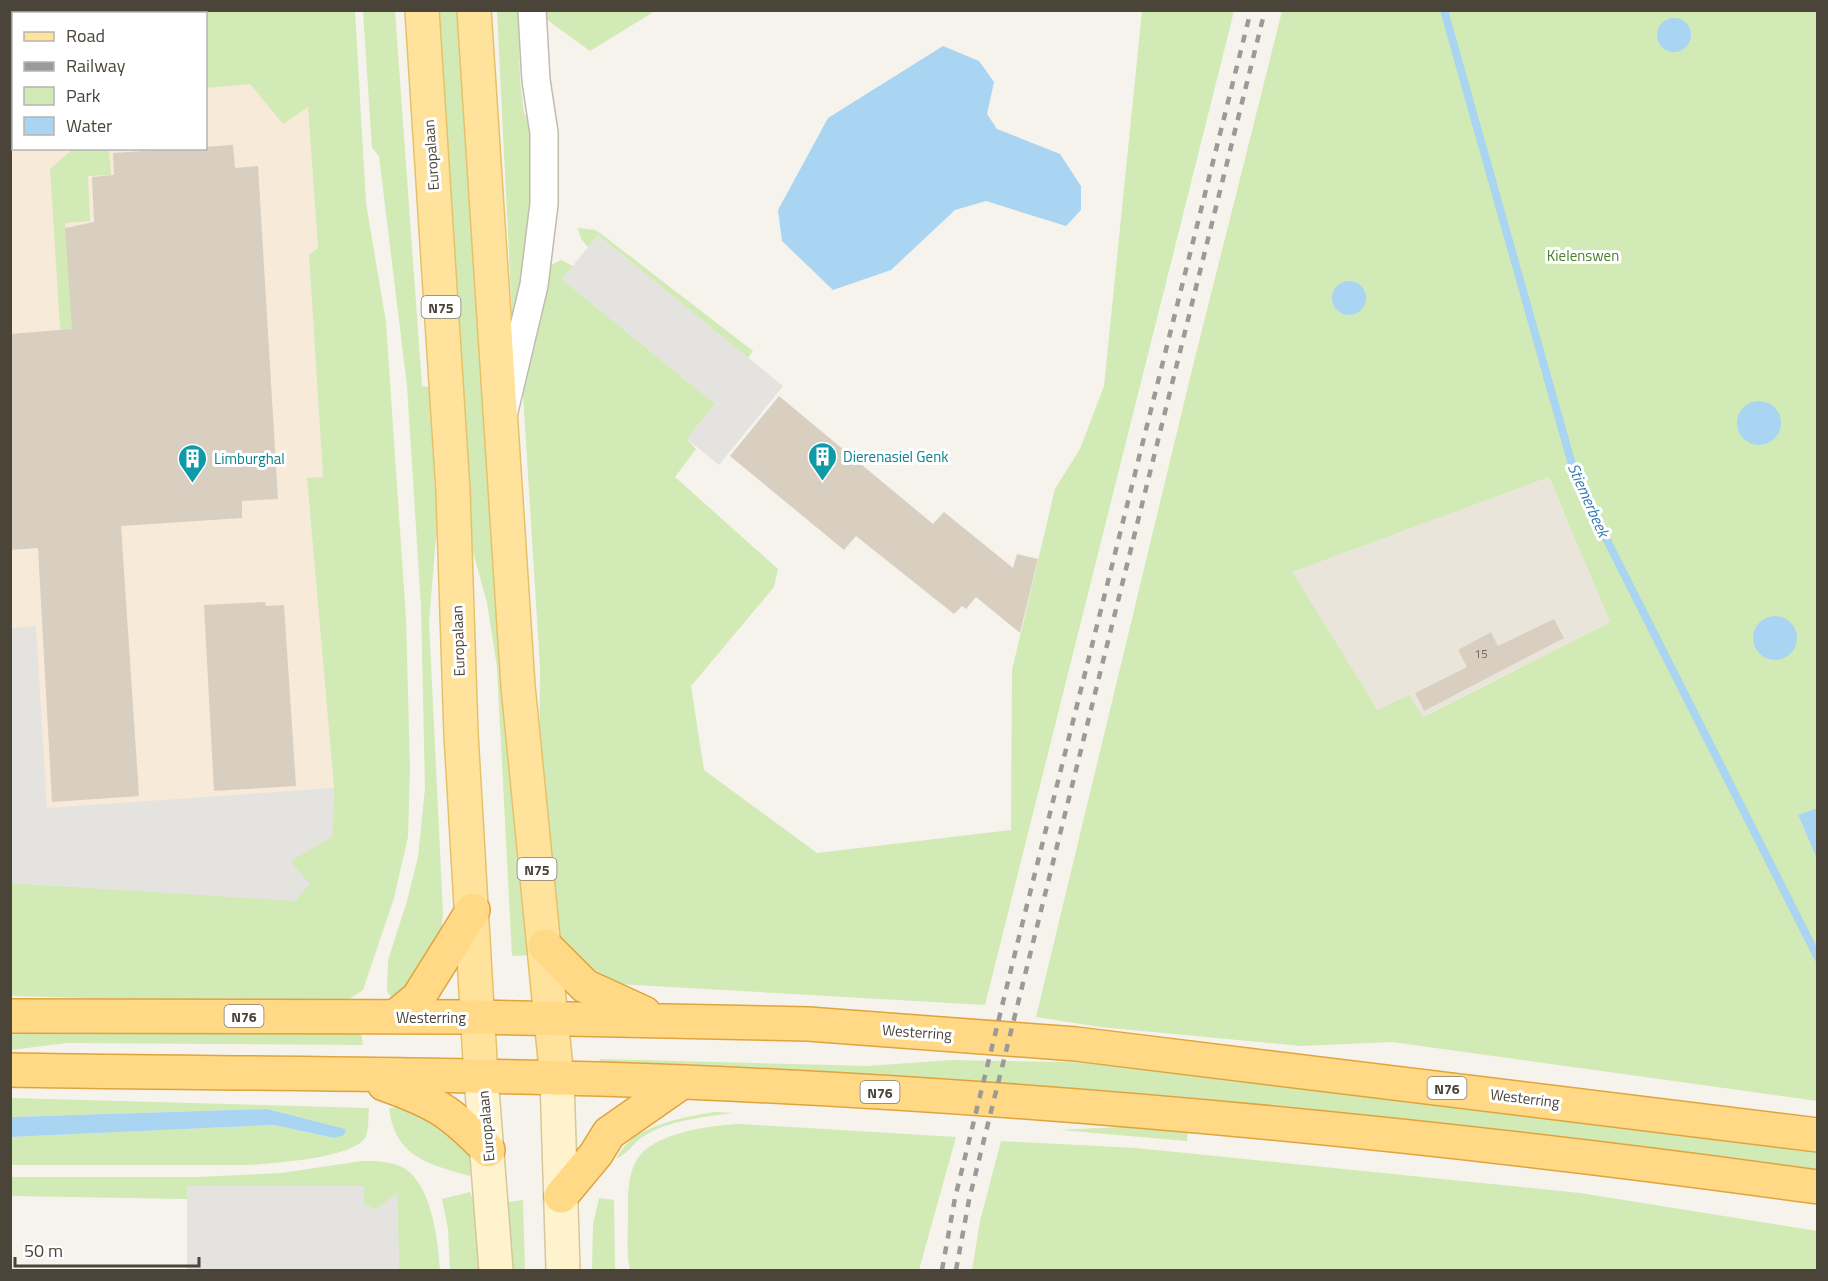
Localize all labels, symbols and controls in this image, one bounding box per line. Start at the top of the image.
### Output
legend [12,12,207,150]
text: Road [66,22,105,49]
text: Railway [66,52,126,79]
text: Park [66,82,101,109]
text: Water [66,112,112,139]
street label: Europalaan [417,119,445,191]
park label: Kielenswen [1547,244,1619,267]
road number: N75 [422,296,460,318]
building icon: Dierenasiel Genk [806,440,838,482]
building icon: Limburghal [177,442,209,484]
place label: Dierenasiel Genk [843,445,948,468]
place label: Limburghal [214,447,285,470]
water label: Stiemerbeek [1562,459,1617,542]
street label: Europalaan [445,605,471,677]
house number: 15 [1474,644,1488,663]
road number: N75 [518,858,556,880]
road number: N76 [224,1005,264,1027]
street label: Westerring [396,1006,466,1029]
street label: Westerring [881,1018,953,1046]
road number: N76 [1428,1077,1466,1099]
road number: N76 [860,1081,900,1103]
street label: Westerring [1489,1082,1561,1114]
street label: Europalaan [471,1090,501,1162]
scale bar [15,1230,200,1268]
text: 50 m [24,1237,63,1264]

